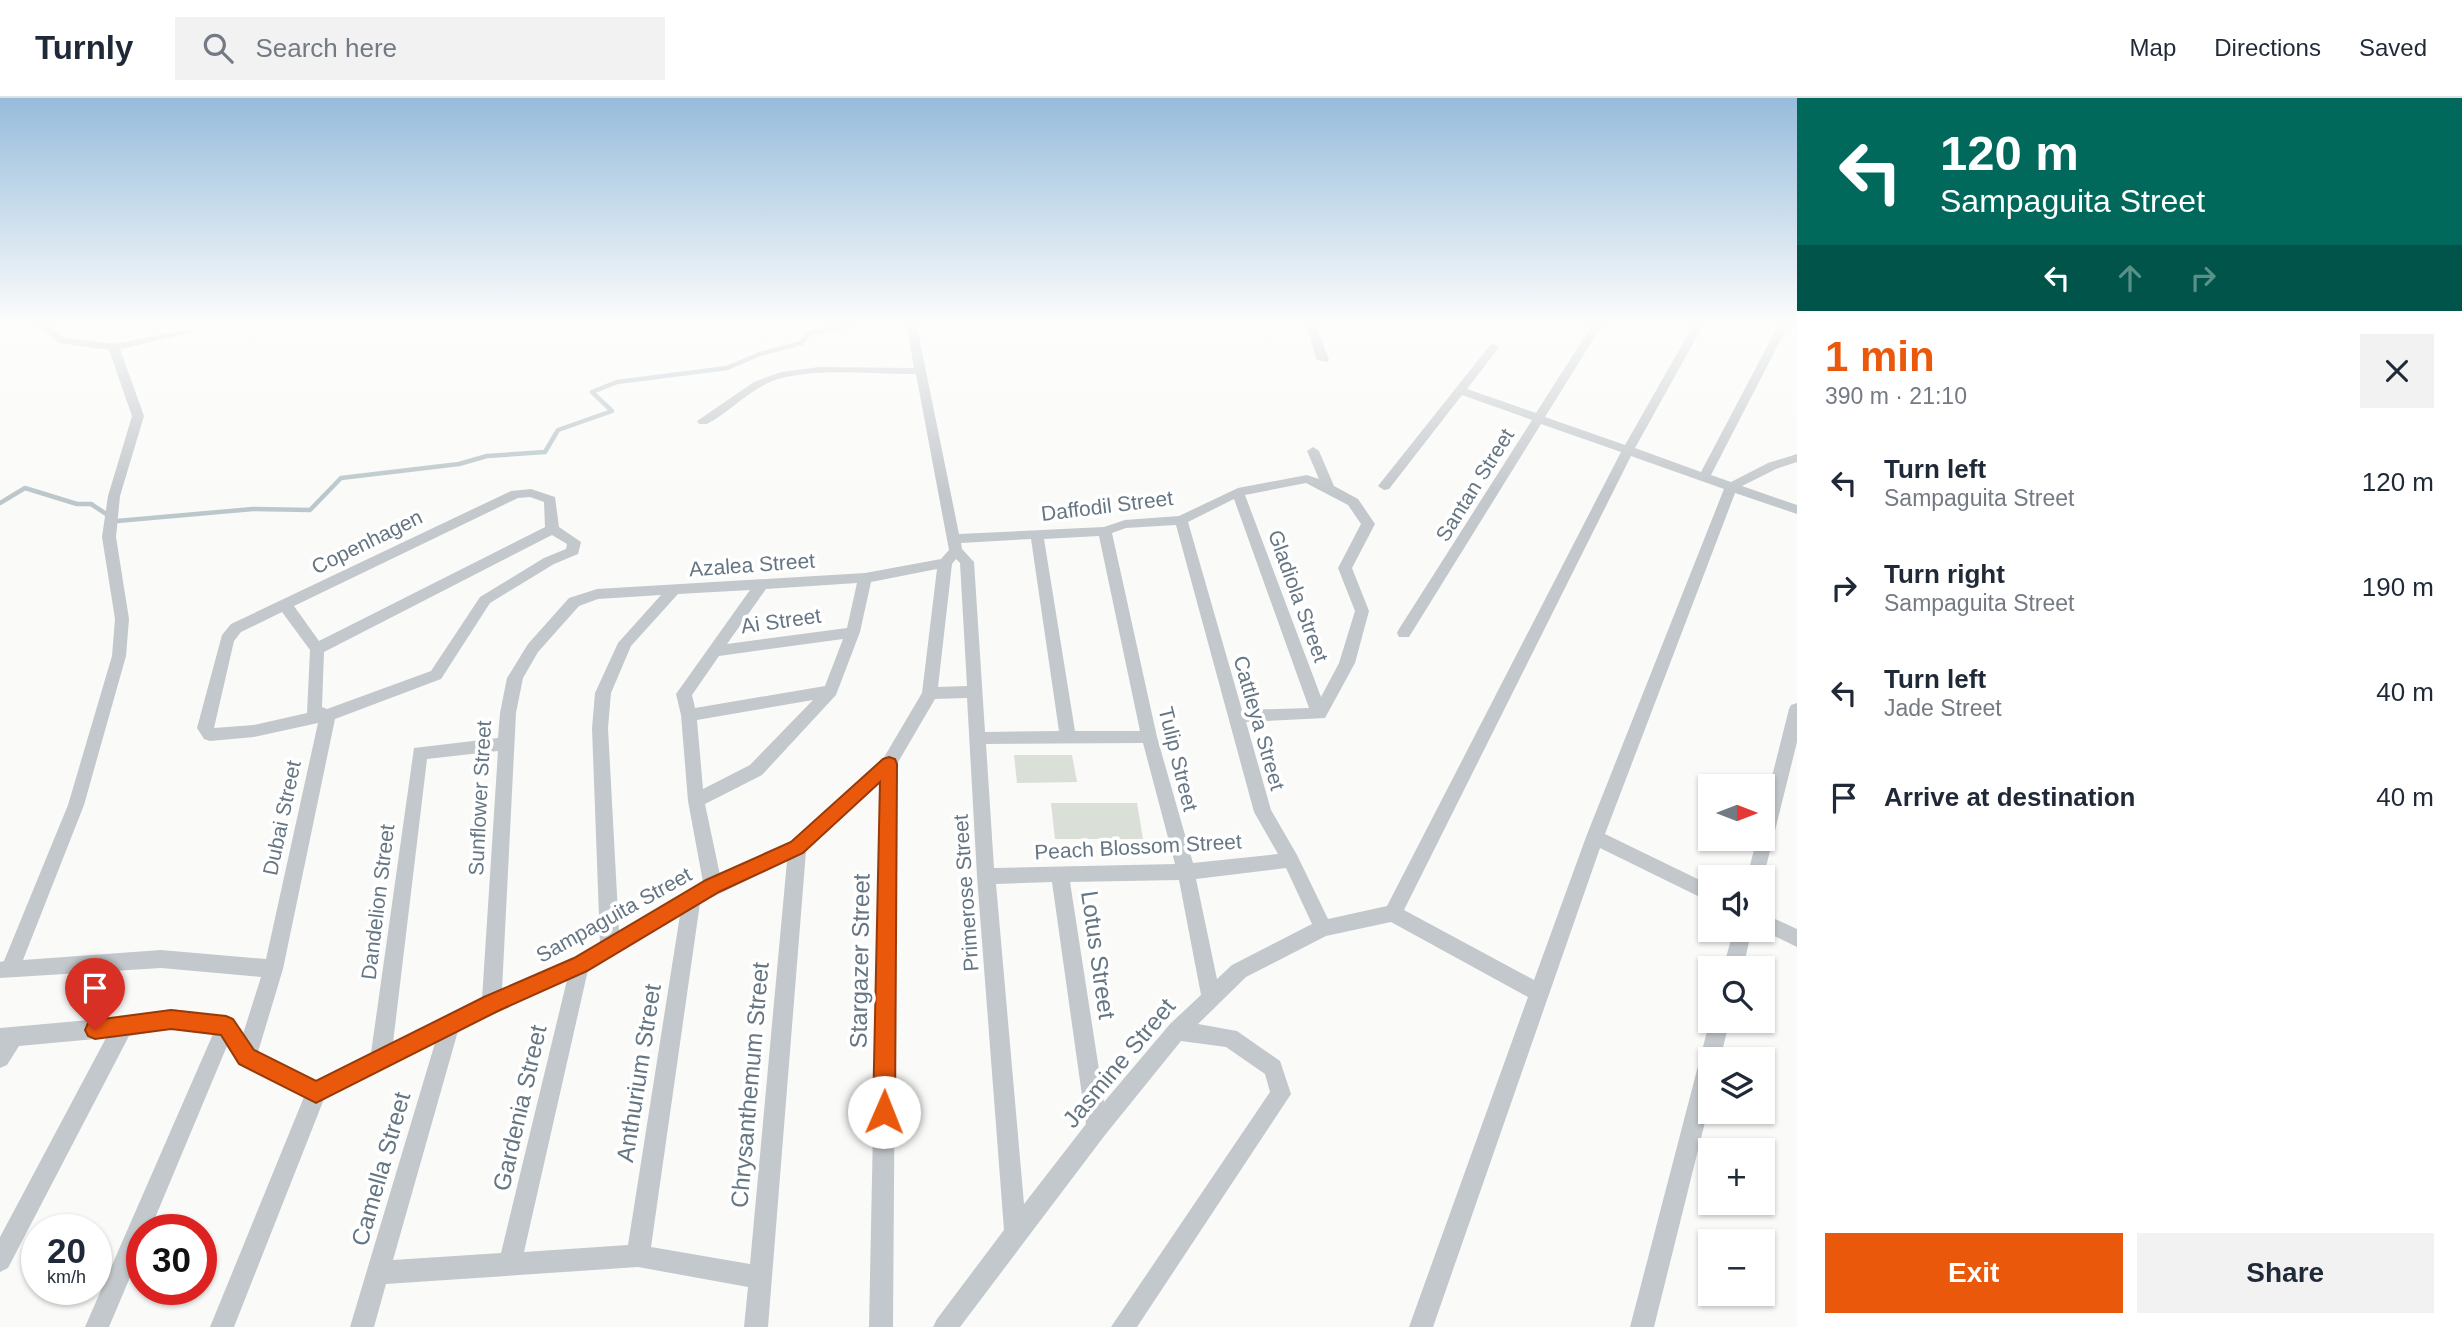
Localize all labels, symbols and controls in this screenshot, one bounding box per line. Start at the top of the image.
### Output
search box [175,17,665,80]
text: Turnly [35,29,133,66]
icon: search [199,29,237,67]
text: Search here [255,33,397,63]
text: Map [2130,34,2176,61]
text: Directions [2214,34,2321,61]
text: Saved [2359,34,2427,61]
icon: left [1825,126,1916,217]
text: 120 m [1940,126,2079,180]
text: Sampaguita Street [1940,183,2205,219]
icon: left [2038,259,2076,297]
icon: ahead [2111,259,2149,297]
icon: right [2184,259,2222,297]
text: 1 min [1825,333,1935,380]
button: close [2360,334,2434,408]
text: 390 m · 21:10 [1825,383,1967,409]
street label: Santan Street [1431,424,1518,545]
text: Turn left [1884,454,1986,484]
icon: left [1825,464,1863,502]
text: 120 m [2362,467,2434,497]
text: Sampaguita Street [1884,485,2075,511]
street label: Daffodil Street [1040,486,1174,525]
street label: Copenhagen [308,505,426,578]
street label: Gladiola Street [1264,527,1333,665]
street label: Azalea Street [688,549,816,580]
text: Turn right [1884,559,2005,589]
icon: right [1825,569,1863,607]
text: 190 m [2362,572,2434,602]
text: Sampaguita Street [1884,590,2075,616]
street label: Ai Street [739,603,823,637]
street label: Cattleya Street [1229,653,1290,793]
text: Turn left [1884,664,1986,694]
icon: left [1825,674,1863,712]
text: 40 m [2376,677,2434,707]
text: Jade Street [1884,695,2002,721]
street label: Tulip Street [1154,704,1203,814]
street label: Sunflower Street [464,720,495,876]
street label: Dubai Street [258,758,305,877]
north arrow [1698,774,1774,850]
map controls [1698,774,1775,1306]
icon: arrive [1825,779,1863,817]
text: Arrive at destination [1884,782,2135,812]
text: 40 m [2376,782,2434,812]
street label: Primerose Street [949,813,982,972]
street label: Dandelion Street [357,823,398,981]
street label: Peach Blossom Street [1034,830,1242,863]
street label: Sampaguita Street [532,862,696,967]
button: sound [1698,865,1775,942]
street label: Stargazer Street [844,873,875,1049]
street label: Lotus Street [1076,889,1121,1021]
button: search [1698,956,1775,1033]
pin [65,958,125,1030]
street label: Chrysanthemum Street [725,961,774,1209]
icon: arrive [76,969,114,1007]
street label: Anthurium Street [611,982,666,1164]
street label: Jasmine Street [1057,992,1181,1133]
street label: Gardenia Street [487,1022,552,1193]
button: layers [1698,1047,1775,1124]
position arrow [847,1075,921,1149]
street label: Camella Street [346,1089,415,1249]
button: + [1698,1138,1775,1215]
speed limit sign: 30 [126,1214,217,1305]
button: − [1698,1229,1775,1306]
text: 20 [47,1231,86,1270]
button: Exit [1825,1233,2123,1313]
button: Share [2137,1233,2434,1313]
text: km/h [47,1267,86,1287]

